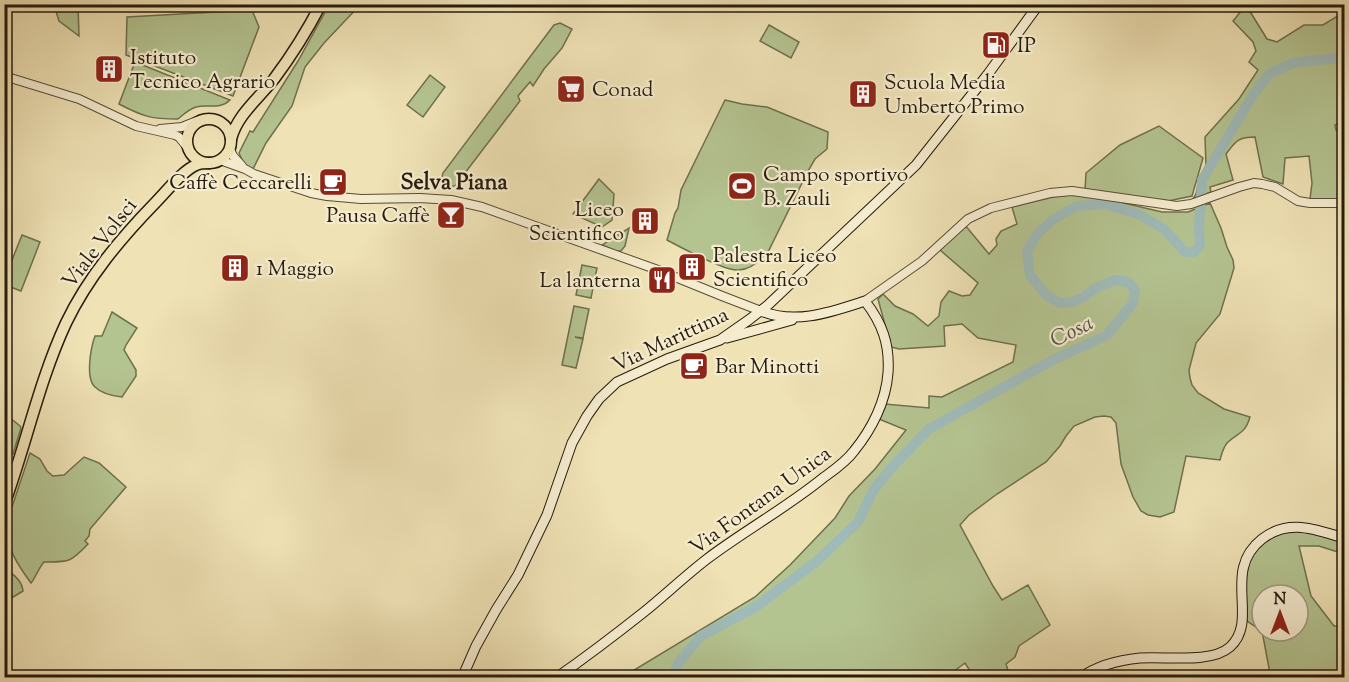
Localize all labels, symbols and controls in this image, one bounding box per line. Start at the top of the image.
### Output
fuel station icon: IP [980,29,1012,61]
place label: IP [1017,32,1036,62]
place label: Istituto Tecnico Agrario [130,44,275,98]
building icon: Istituto Tecnico Agrario [93,53,125,85]
place label: Scuola Media Umberto Primo [884,69,1025,123]
supermarket icon: Conad [555,73,587,105]
place label: Conad [592,76,654,106]
building icon: Scuola Media Umberto Primo [847,78,879,110]
place label: Campo sportivo B. Zauli [763,161,908,215]
cafe icon: Caffè Ceccarelli [317,166,349,198]
district label: Selva Piana [400,168,508,200]
place label: Caffè Ceccarelli [169,169,312,199]
sports icon: Campo sportivo B. Zauli [726,170,758,202]
street label: Viale Volsci [56,193,145,296]
place label: Liceo Scientifico [529,196,624,250]
bar icon: Pausa Caffè [435,199,467,231]
place label: Pausa Caffè [326,202,430,232]
building icon: Liceo Scientifico [629,205,661,237]
place label: Palestra Liceo Scientifico [713,242,836,296]
building icon: Palestra Liceo Scientifico [676,251,708,283]
building icon: 1 Maggio [219,252,251,284]
place label: 1 Maggio [256,255,334,285]
restaurant icon: La lanterna [646,264,678,296]
place label: La lanterna [540,267,641,297]
street label: Via Marittima [608,301,734,381]
water label: Cosa [1045,309,1099,357]
cafe icon: Bar Minotti [678,350,710,382]
place label: Bar Minotti [715,353,819,383]
street label: Via Fontana Unica [684,440,839,563]
north arrow [1250,583,1310,643]
text: N [1274,589,1287,612]

